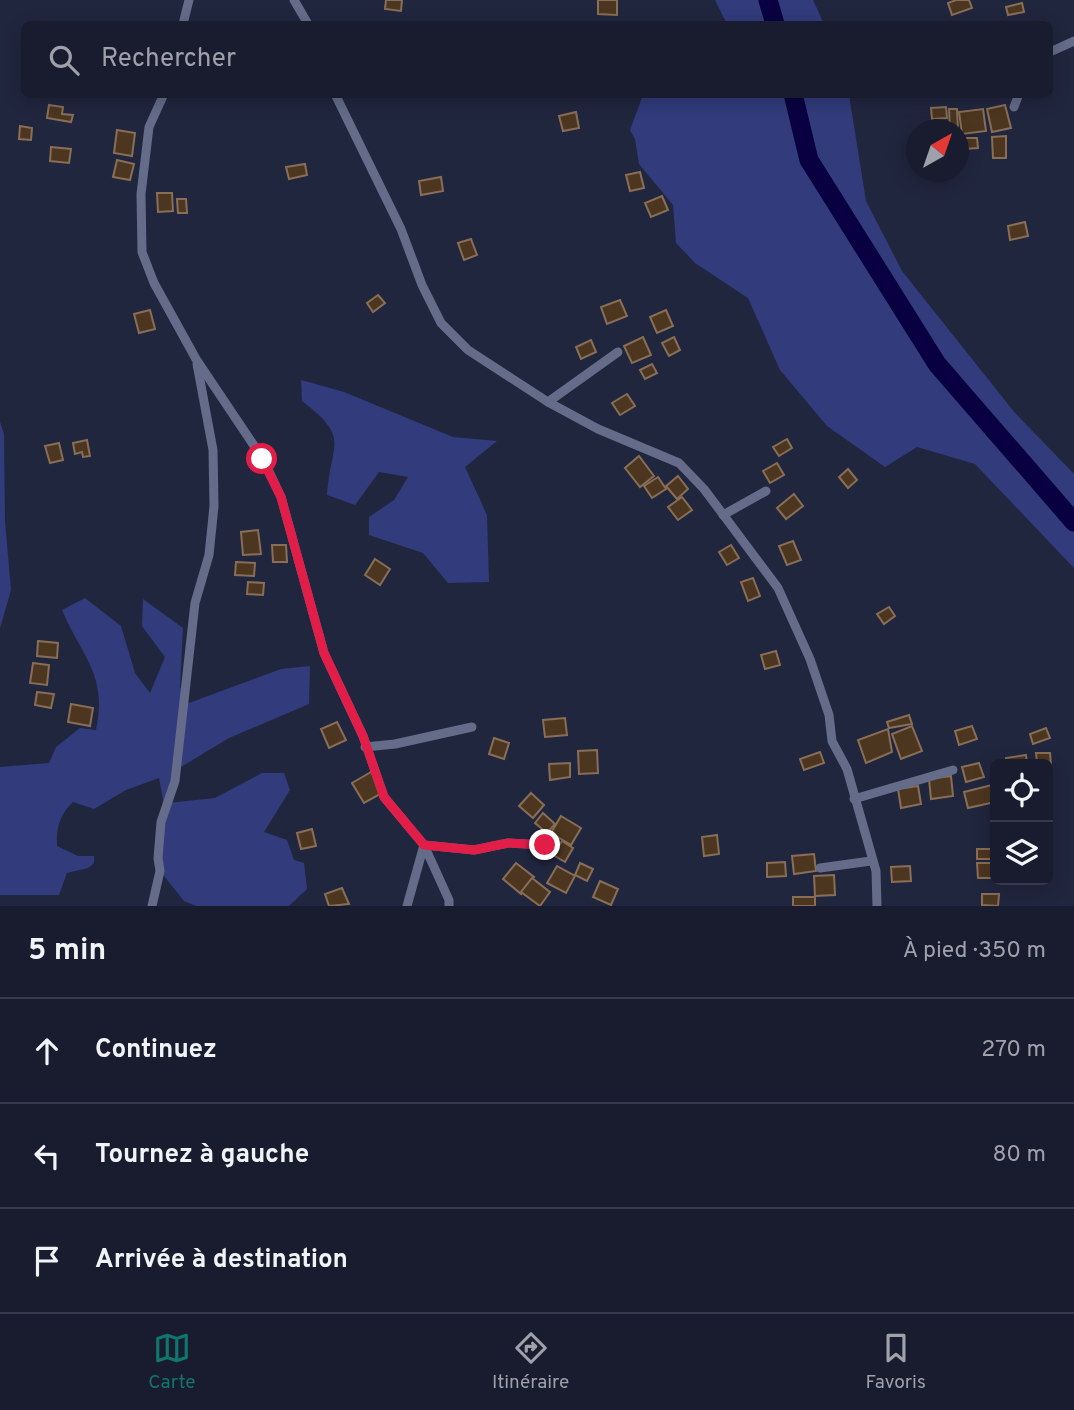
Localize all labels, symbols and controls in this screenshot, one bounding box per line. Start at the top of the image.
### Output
search box [21,21,1053,98]
icon: search [45,41,83,79]
text: Rechercher [101,43,236,76]
north arrow [906,119,969,182]
route start [246,443,277,474]
map controls [990,759,1053,885]
button: locate [990,759,1053,822]
button: layers [990,822,1053,885]
route end [529,829,560,860]
text: 5 min [28,933,106,970]
text: À pied · 350 m [903,937,1046,966]
icon: ahead [28,1032,66,1070]
text: Continuez [95,1034,217,1067]
text: 270 m [981,1036,1046,1065]
icon: left [28,1137,66,1175]
text: Tournez à gauche [95,1139,309,1172]
text: 80 m [993,1141,1046,1170]
icon: arrive [28,1242,66,1280]
text: Arrivée à destination [95,1244,348,1277]
tab: Carte [148,1329,196,1395]
tab: Itinéraire [492,1329,569,1395]
tab: Favoris [866,1329,926,1395]

